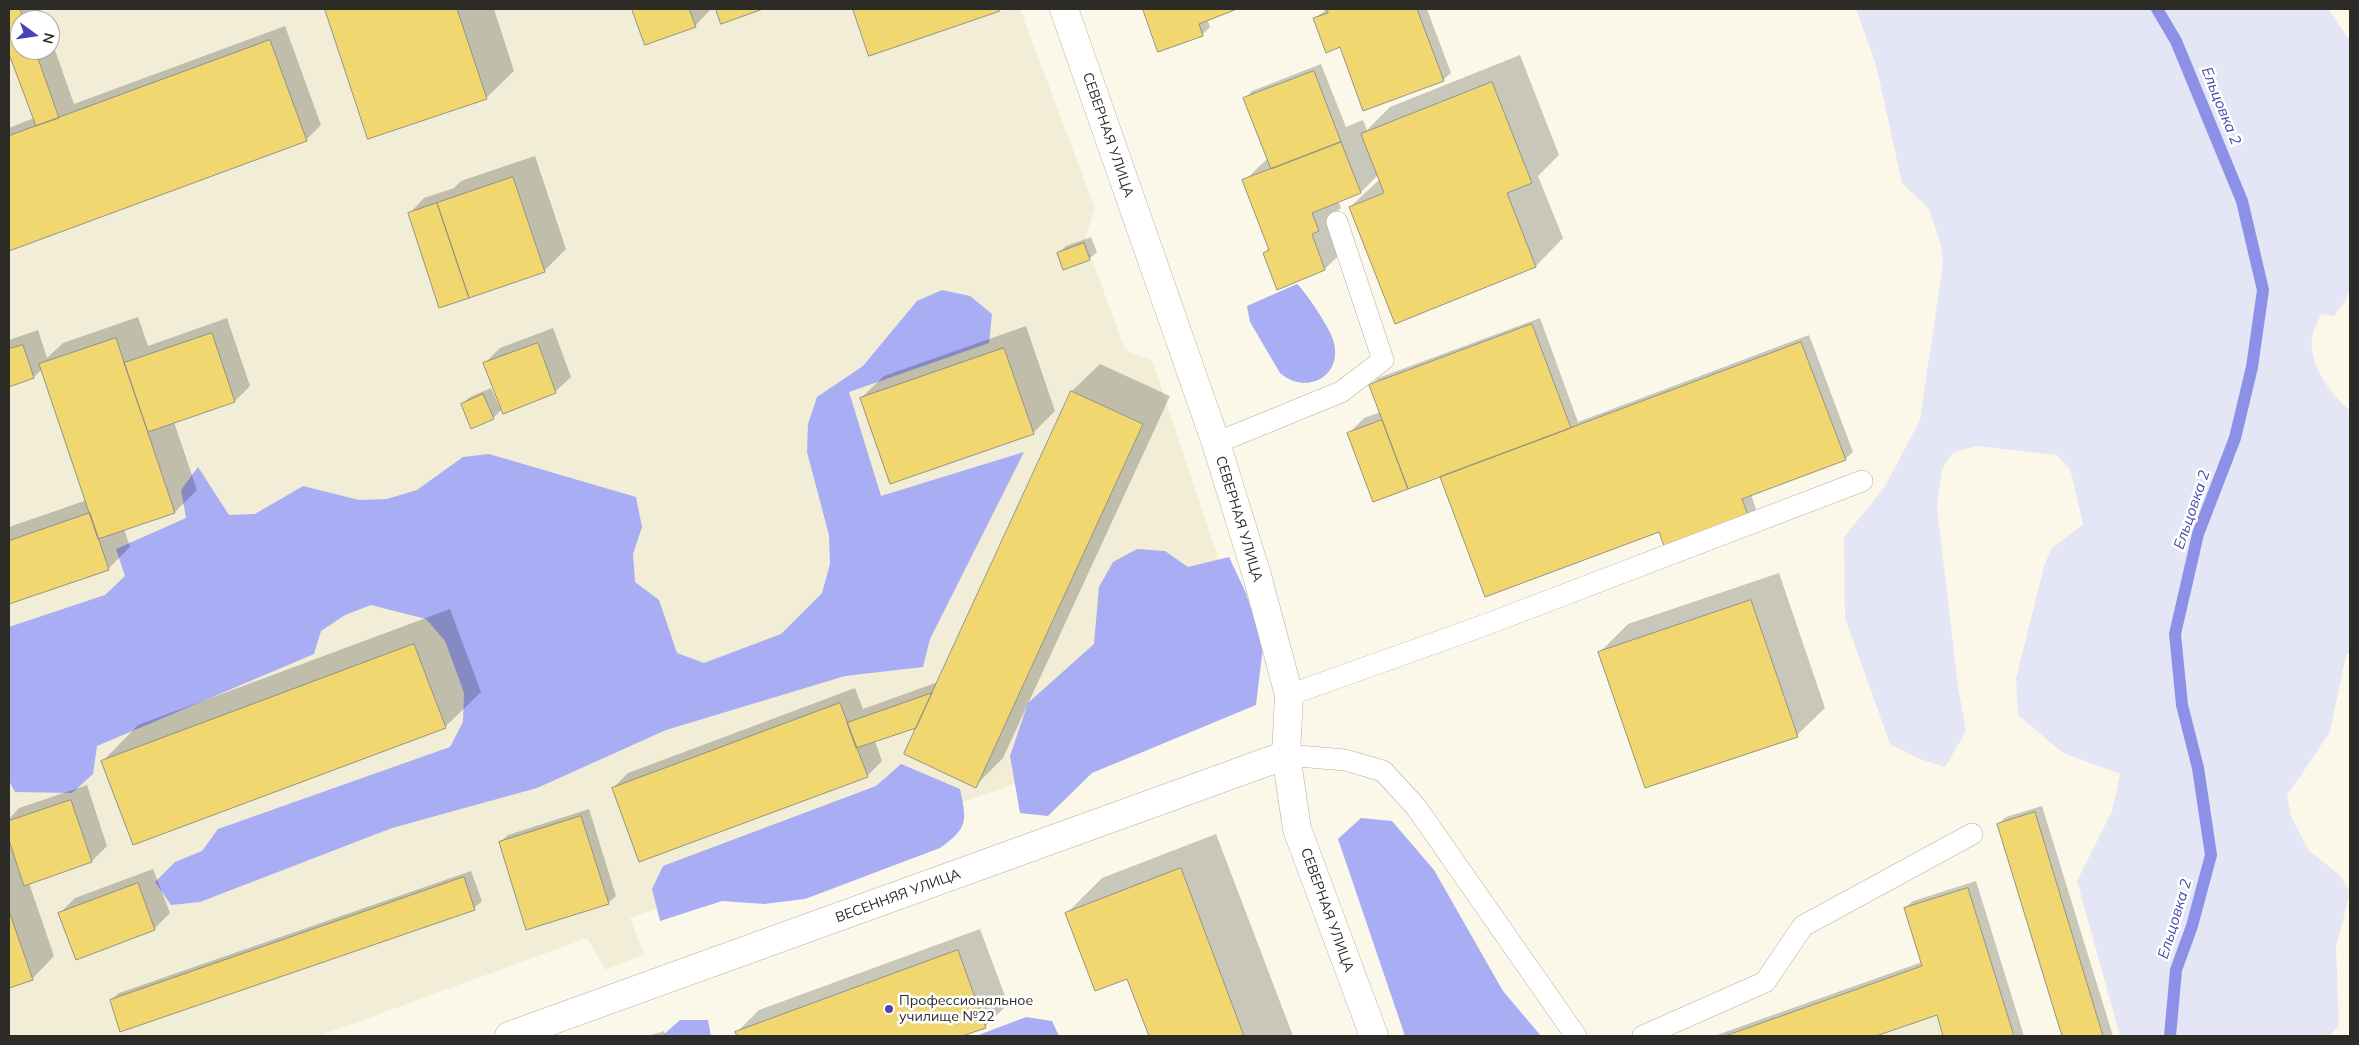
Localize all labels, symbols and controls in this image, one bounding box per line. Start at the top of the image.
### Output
north arrow [10,10,60,60]
text: N [39,31,59,46]
water label: Ельцовка 2 [2197,65,2245,147]
street label: СЕВЕРНАЯ УЛИЦА [1079,70,1137,200]
street label: СЕВЕРНАЯ УЛИЦА [1212,454,1266,584]
water label: Ельцовка 2 [2170,468,2214,552]
street label: СЕВЕРНАЯ УЛИЦА [1297,846,1357,974]
street label: ВЕСЕННЯЯ УЛИЦА [833,866,963,926]
water label: Ельцовка 2 [2154,877,2196,961]
place label: Профессиональное училище №22 [899,993,1033,1026]
marker: Профессиональное училище №22 [883,1003,895,1015]

